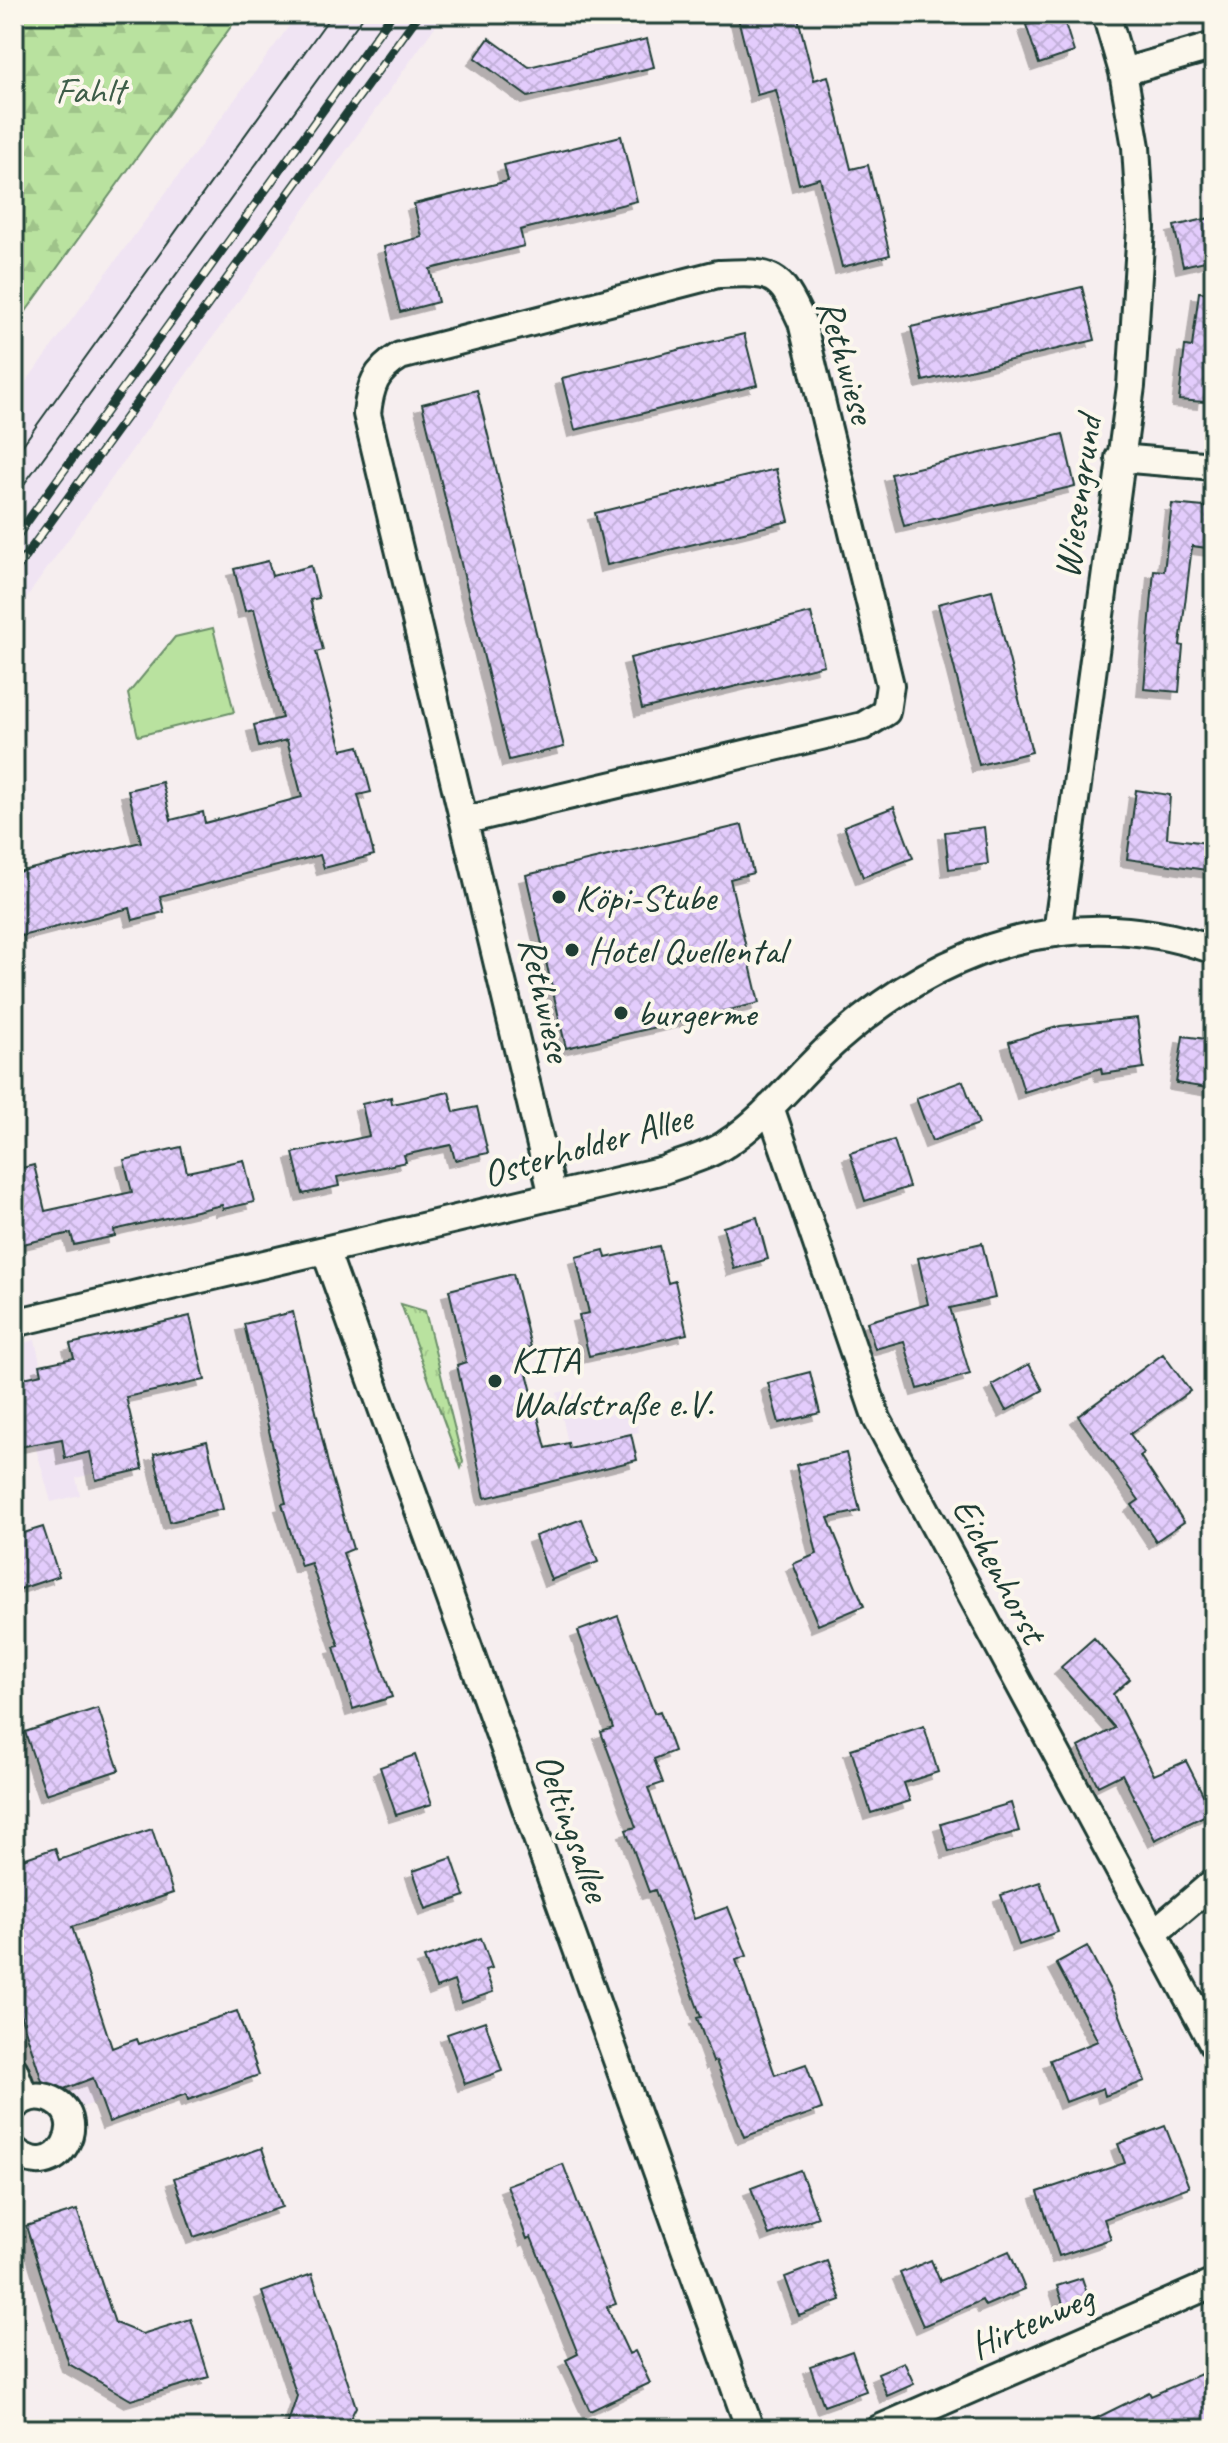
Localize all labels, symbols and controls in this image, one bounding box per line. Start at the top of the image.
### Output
park label: Fahlt [55,67,130,114]
street label: Rethwiese [806,294,887,431]
street label: Wiesengrund [1043,408,1113,581]
place label: Köpi-Stube [575,874,719,921]
marker: Köpi-Stube [550,888,568,906]
place label: Hotel Quellental [588,927,792,974]
street label: Rethwiese [508,932,583,1069]
marker: Hotel Quellental [563,941,581,959]
place label: burgerme [637,990,759,1037]
marker: burgerme [612,1004,630,1022]
street label: Osterholder Allee [477,1093,700,1198]
place label: KITA Waldstraße e.V. [511,1336,714,1427]
marker: KITA Waldstraße e.V. [486,1372,504,1390]
street label: Eichenhorst [942,1490,1059,1654]
street label: Oeltingsallee [524,1747,622,1910]
street label: Hirtenweg [962,2273,1102,2369]

